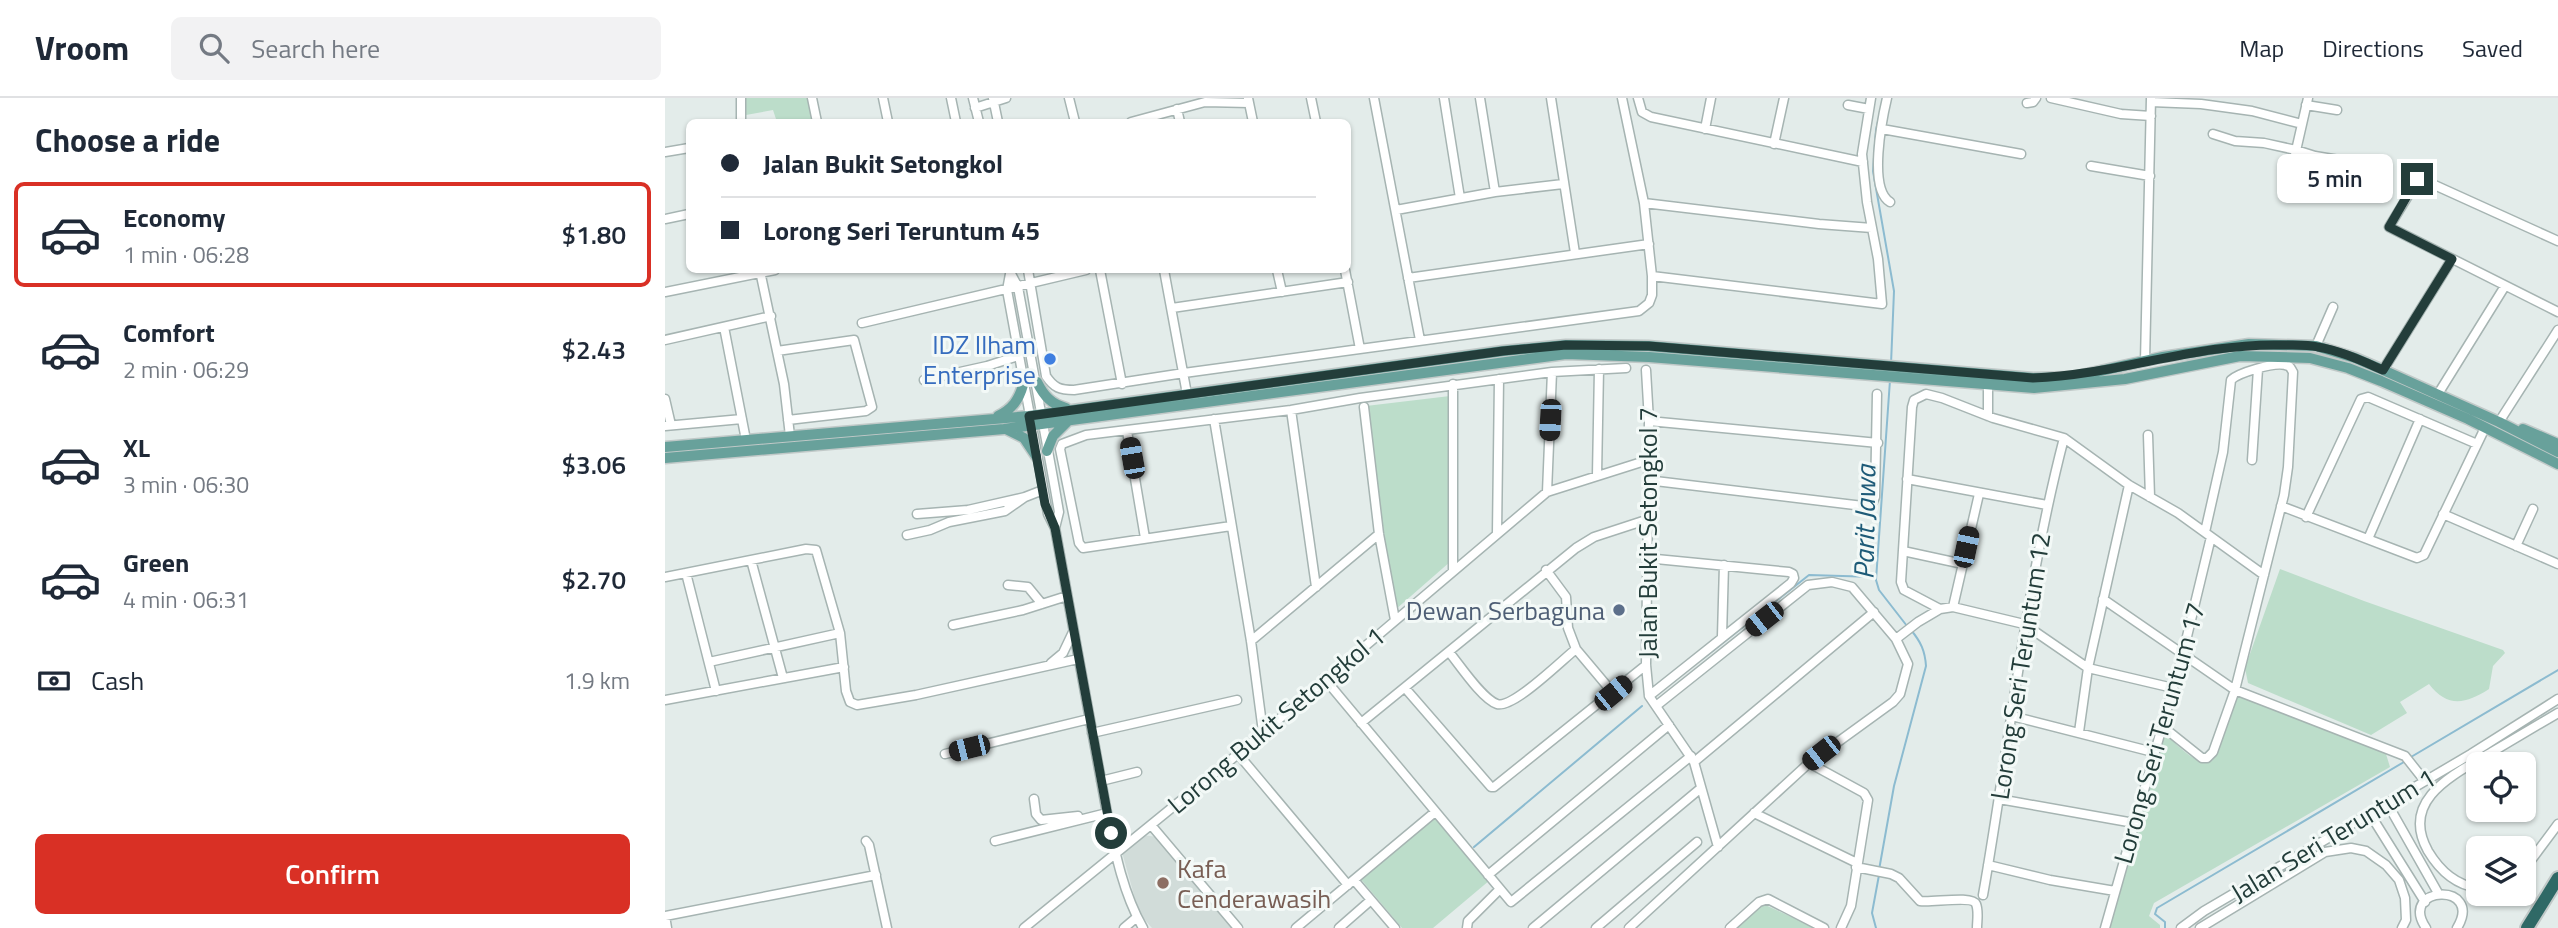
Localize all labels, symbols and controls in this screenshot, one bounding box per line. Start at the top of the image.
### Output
search box [171,17,661,80]
text: Vroom [35,23,129,73]
icon: search [195,29,233,67]
text: Search here [251,29,380,68]
text: Map [2239,30,2284,66]
text: Directions [2322,30,2424,66]
text: Saved [2462,30,2523,66]
text: Choose a ride [35,116,220,164]
text: Jalan Bukit Setongkol [763,144,1003,183]
callout: 5 min [2277,154,2393,204]
text: 5 min [2307,161,2363,196]
route end [2401,163,2433,195]
text: Economy [123,198,225,237]
icon: car [39,203,102,266]
text: Lorong Seri Teruntum 45 [763,211,1040,250]
text: $1.80 [562,215,626,254]
text: 1 min · 06:28 [123,237,249,272]
text: Comfort [123,313,215,352]
icon: car [39,318,102,381]
place label: IDZ Ilham Enterprise [923,325,1036,394]
text: $2.43 [562,330,626,369]
marker: IDZ Ilham Enterprise [1042,351,1058,367]
text: 2 min · 06:29 [123,352,249,387]
car [1539,398,1562,442]
street label: Jalan Bukit Setongkol 7 [1628,407,1667,659]
text: XL [123,428,150,467]
icon: car [39,433,102,496]
car [1119,435,1146,481]
text: $3.06 [562,445,626,484]
water label: Parit Jawa [1842,462,1887,580]
text: 3 min · 06:30 [123,467,249,502]
car [1952,524,1981,570]
street label: Lorong Seri Teruntum 12 [1980,530,2060,802]
text: Green [123,543,189,582]
icon: car [39,548,102,611]
text: $2.70 [562,560,626,599]
text: 4 min · 06:31 [123,582,249,617]
place label: Dewan Serbaguna [1406,591,1605,630]
car [1741,598,1788,640]
street label: Lorong Seri Teruntum 17 [2103,598,2215,868]
marker: Dewan Serbaguna [1611,602,1627,618]
street label: Lorong Bukit Setongkol 1 [1159,617,1393,823]
text: Cash [91,661,144,700]
icon: cash [35,662,73,700]
text: 1.9 km [564,663,630,698]
car [1591,672,1636,714]
car [1798,732,1845,774]
car [947,733,992,763]
map controls [2466,752,2536,906]
button: locate [2466,752,2536,822]
street label: Jalan Seri Teruntum 1 [2223,758,2443,912]
route start [1095,817,1127,849]
button: Confirm [35,834,630,914]
button: layers [2466,836,2536,906]
place label: Kafa Cenderawasih [1177,849,1331,918]
marker: Kafa Cenderawasih [1155,875,1171,891]

